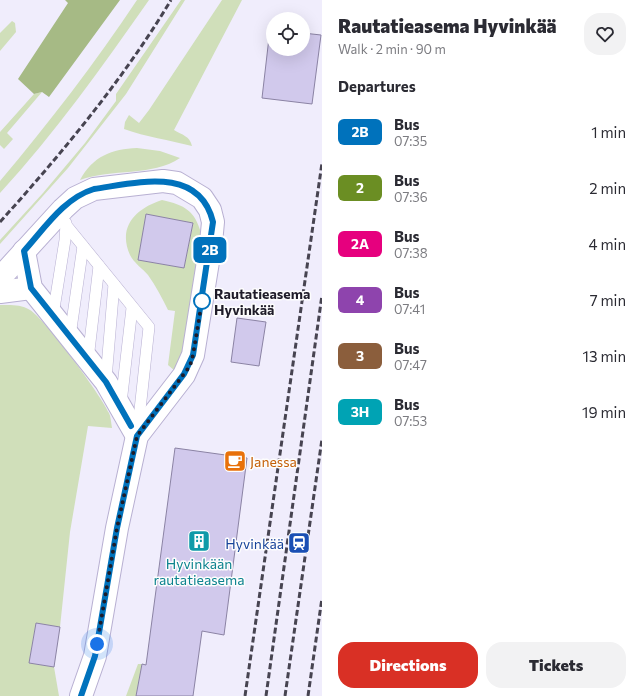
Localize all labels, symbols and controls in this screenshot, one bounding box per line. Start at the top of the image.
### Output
map controls [266,12,310,56]
button: locate [266,12,310,56]
button: heart [584,13,626,55]
text: Rautatieasema Hyvinkää [338,14,557,37]
text: Walk · 2 min · 90 m [338,41,446,57]
text: Departures [338,77,416,95]
text: Bus [394,115,419,133]
text: 2B [351,123,369,140]
text: 1 min [591,123,626,141]
text: 07:35 [394,133,427,149]
text: Bus [394,171,419,189]
text: 2 [356,179,364,196]
text: 2 min [589,179,626,197]
text: 07:36 [394,189,428,205]
text: Bus [394,227,419,245]
text: 2A [351,235,369,252]
text: 4 min [589,235,626,253]
line badge: 2B [192,237,228,263]
text: 2B [201,241,219,258]
text: 07:38 [394,245,428,261]
text: Bus [394,283,419,301]
place label: Rautatieasema Hyvinkää [214,285,310,318]
text: 4 [356,291,364,308]
text: 7 min [590,291,626,309]
marker: Rautatieasema Hyvinkää [193,292,211,310]
text: 07:41 [394,301,425,317]
text: Bus [394,339,419,357]
text: 3 [356,347,364,364]
text: 13 min [583,347,626,365]
text: 07:47 [394,357,427,373]
text: Bus [394,395,419,413]
text: 3H [351,403,369,420]
text: 19 min [582,403,626,421]
text: 07:53 [394,413,427,429]
cafe icon: Janessa [222,448,248,474]
place label: Janessa [250,453,297,470]
building icon: Hyvinkään rautatieasema [186,528,212,554]
station icon: Hyvinkää [286,530,312,556]
place label: Hyvinkää [225,535,284,552]
place label: Hyvinkään rautatieasema [154,555,245,588]
your location [87,634,107,654]
button: Directions [338,642,478,688]
button: Tickets [486,642,626,688]

